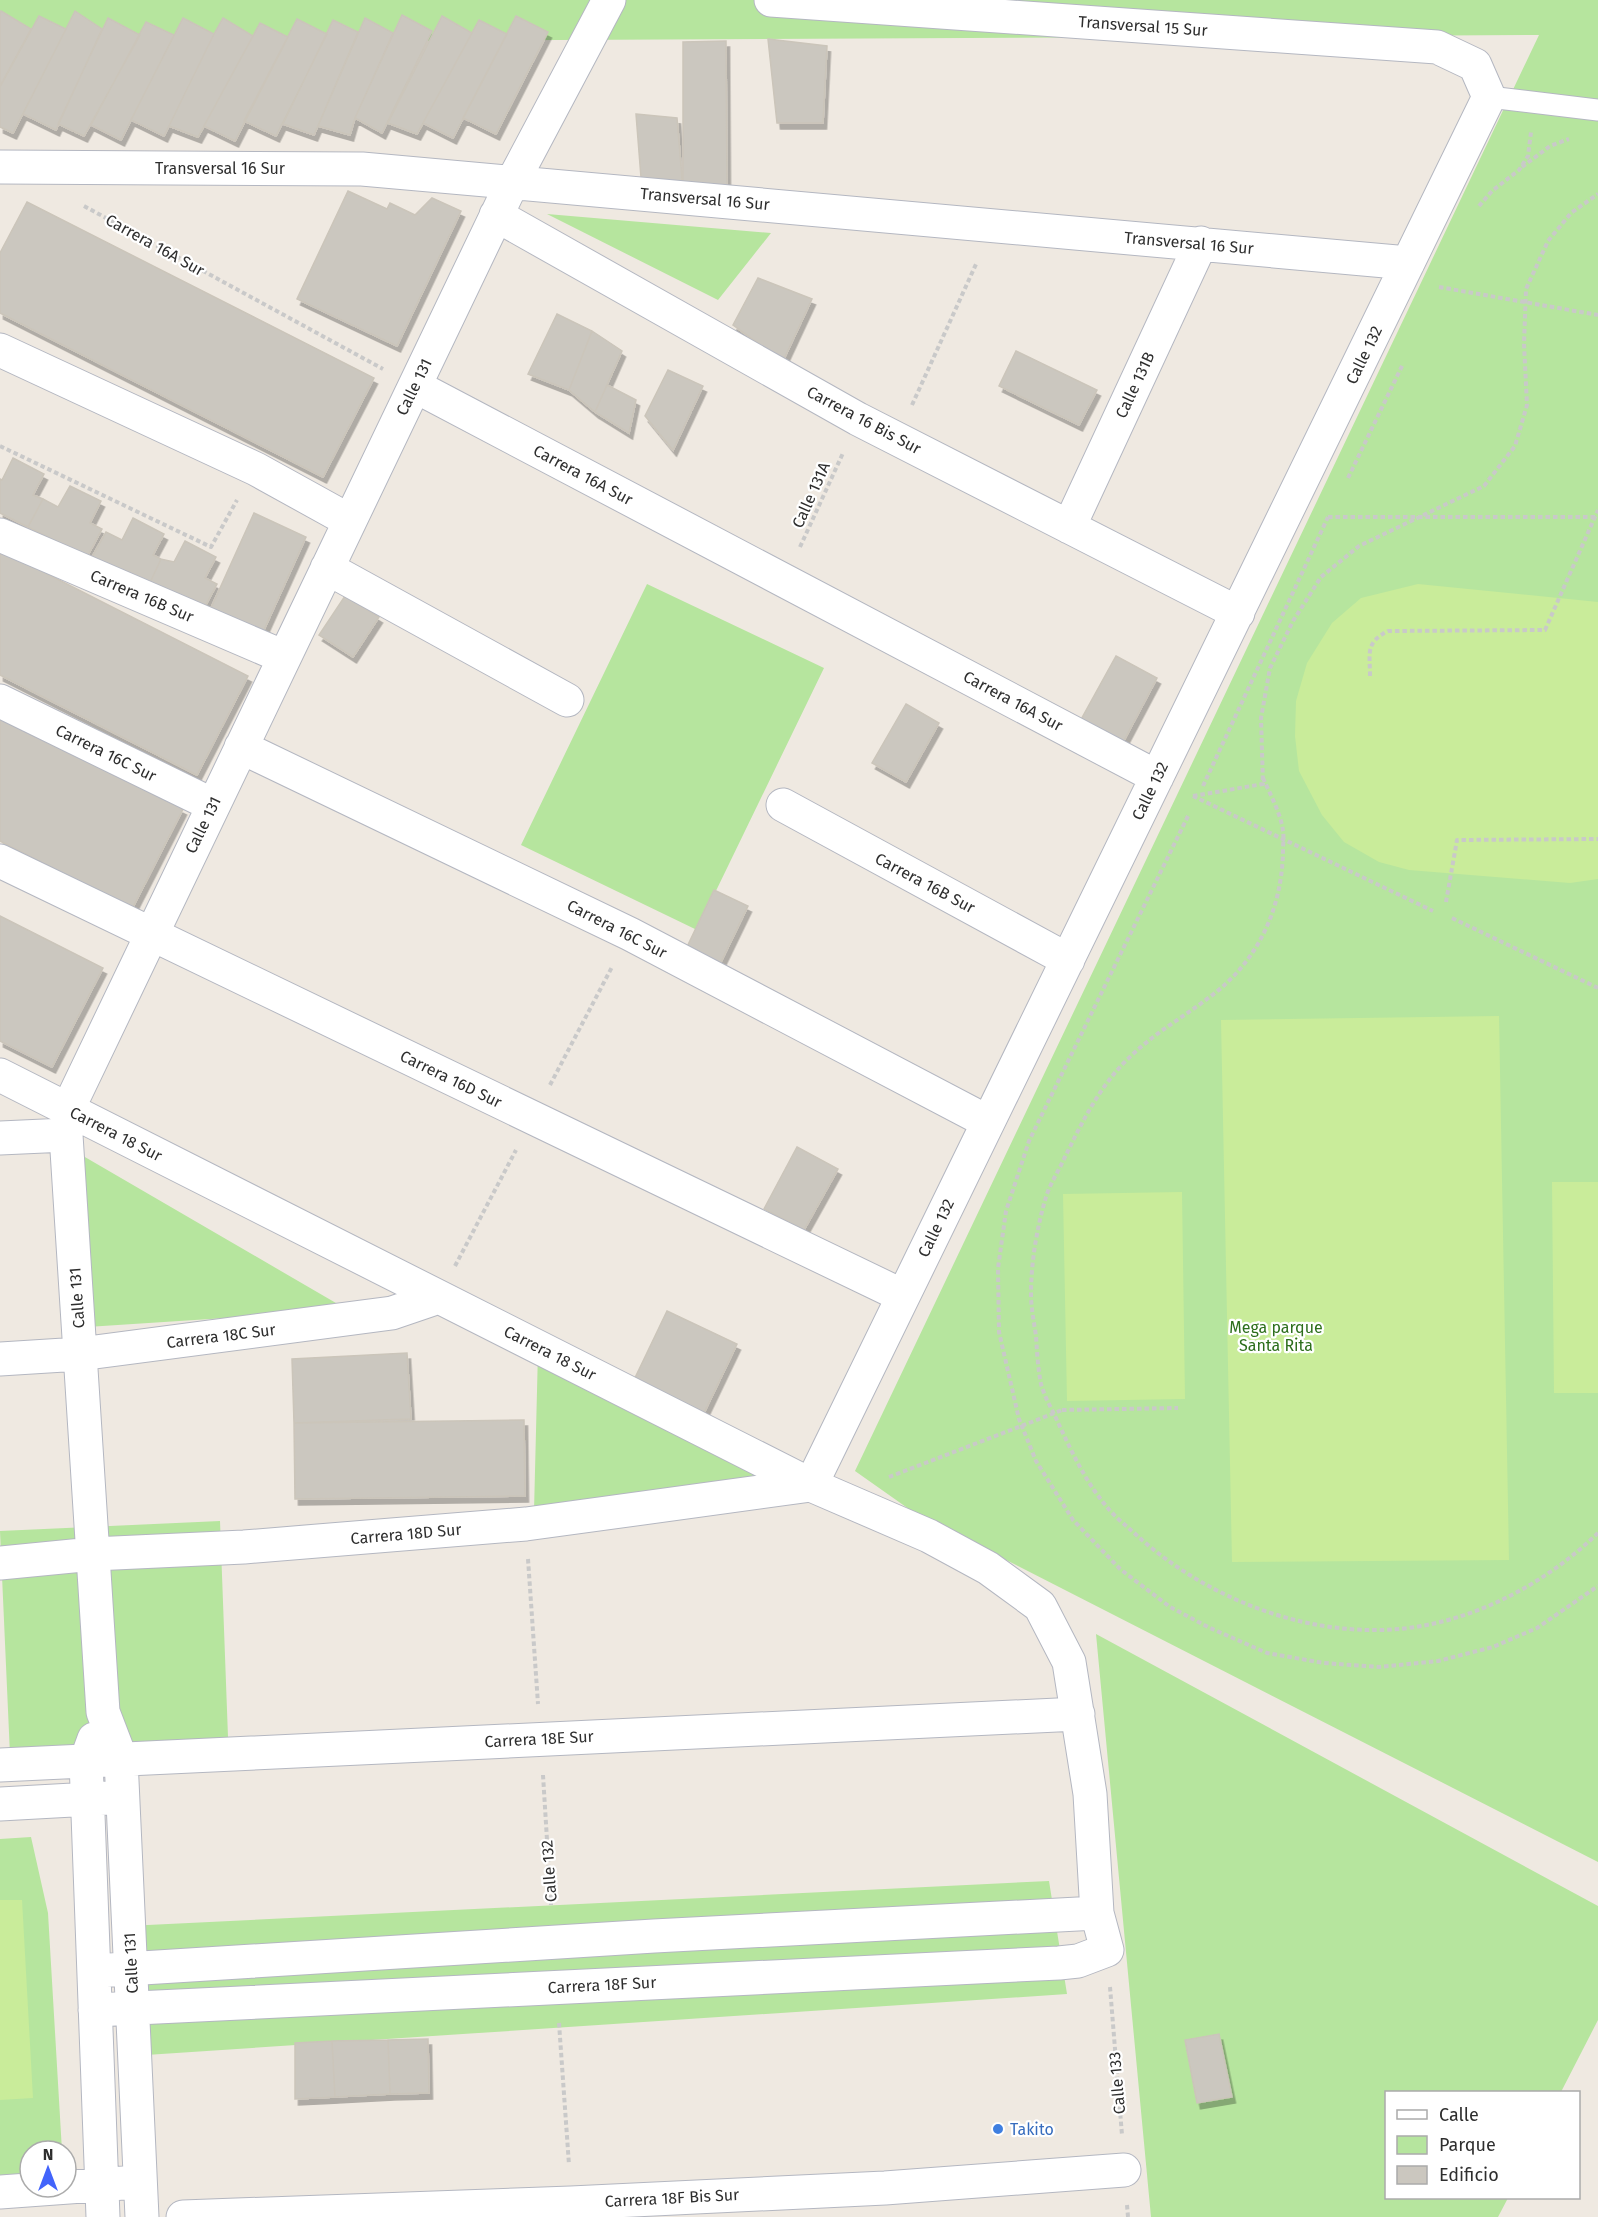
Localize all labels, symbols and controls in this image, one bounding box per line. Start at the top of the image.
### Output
street label: Transversal 15 Sur [1078,12,1209,40]
street label: Transversal 16 Sur [155,159,286,178]
street label: Transversal 16 Sur [639,184,771,214]
street label: Carrera 16A Sur [102,210,208,280]
street label: Transversal 16 Sur [1123,228,1255,258]
street label: Calle 132 [1342,323,1386,387]
street label: Calle 131B [1111,349,1159,421]
street label: Calle 131 [392,355,436,419]
street label: Carrera 16 Bis Sur [804,382,925,458]
street label: Carrera 16A Sur [530,441,637,510]
street label: Calle 131A [788,458,834,531]
street label: Carrera 16B Sur [88,566,197,627]
street label: Carrera 16A Sur [960,667,1067,736]
street label: Carrera 16C Sur [53,720,160,786]
street label: Calle 132 [1128,759,1172,823]
street label: Calle 131 [181,793,225,857]
street label: Carrera 16B Sur [872,849,979,918]
street label: Carrera 16C Sur [564,896,671,963]
street label: Carrera 16D Sur [397,1046,506,1112]
street label: Carrera 18 Sur [67,1103,166,1166]
street label: Calle 132 [914,1196,958,1260]
street label: Calle 131 [65,1267,89,1329]
park label: Mega parque Santa Rita [1229,1318,1323,1355]
street label: Carrera 18C Sur [165,1320,277,1352]
street label: Carrera 18 Sur [501,1322,600,1385]
street label: Carrera 18D Sur [350,1520,463,1548]
street label: Carrera 18E Sur [484,1727,595,1751]
street label: Calle 132 [537,1839,561,1903]
street label: Calle 131 [120,1932,142,1994]
street label: Carrera 18F Sur [547,1973,658,1997]
street label: Calle 133 [1105,2051,1129,2115]
legend [1385,2091,1580,2199]
text: Calle [1439,2104,1479,2126]
place label: Takito [1010,2120,1054,2139]
marker: Takito [991,2122,1005,2136]
text: Parque [1439,2134,1496,2156]
north arrow [18,2139,78,2199]
text: N [43,2145,53,2164]
text: Edificio [1439,2164,1499,2186]
street label: Carrera 18F Bis Sur [604,2185,741,2211]

